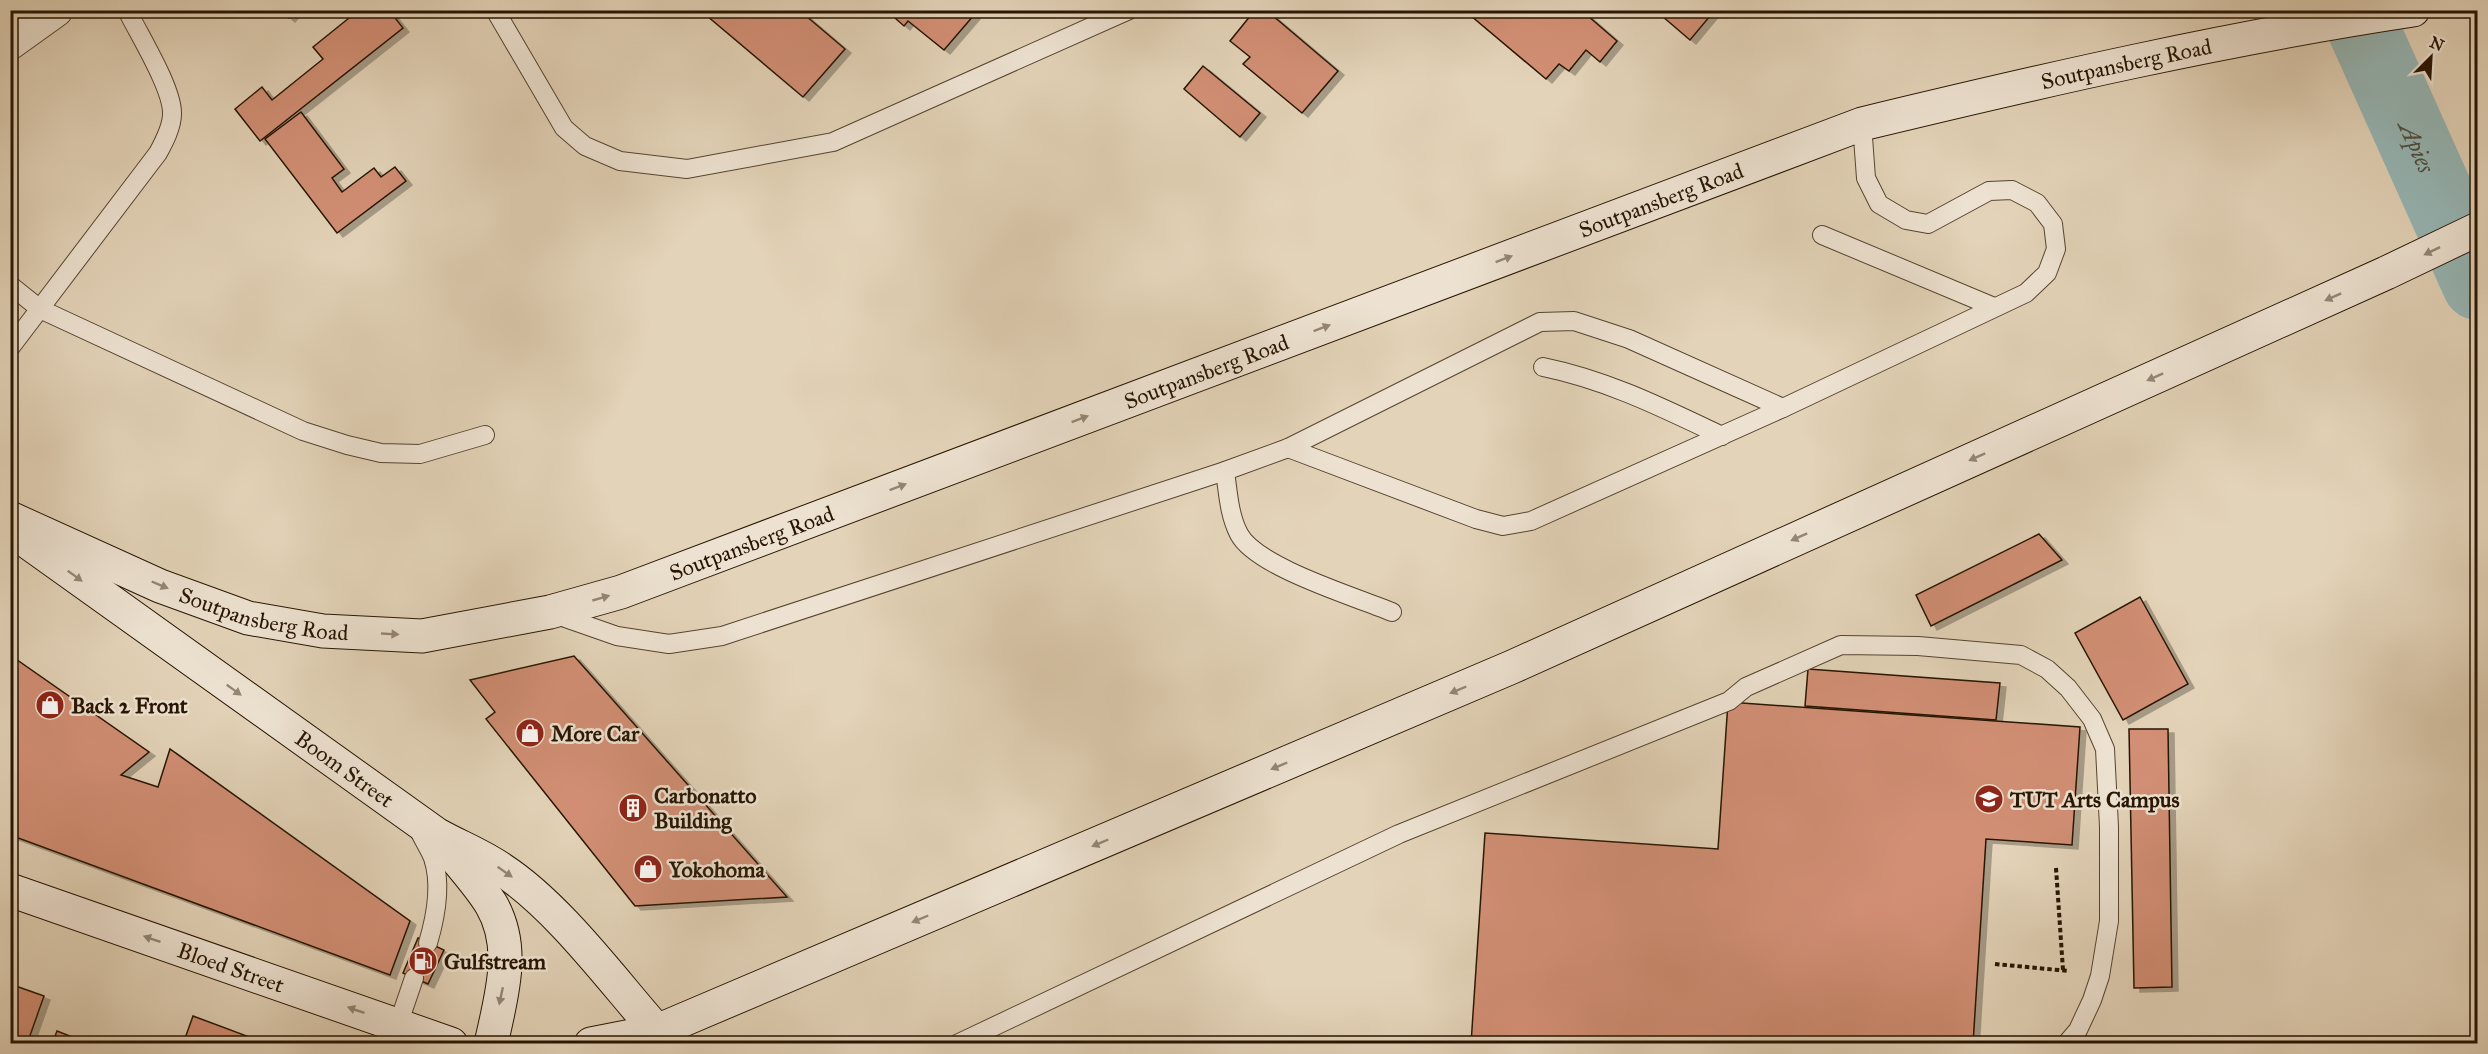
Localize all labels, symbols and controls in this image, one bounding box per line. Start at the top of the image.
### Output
north arrow [2401,27,2461,87]
street label: Soutpansberg Road [2038,32,2214,95]
text: N [2427,32,2447,55]
water label: Apies [2390,113,2442,179]
street label: Soutpansberg Road [1575,157,1747,243]
one-way arrow [2423,246,2440,255]
one-way arrow [1495,253,1513,263]
one-way arrow [2323,292,2341,302]
one-way arrow [1313,322,1331,332]
street label: Soutpansberg Road [1120,328,1292,415]
one-way arrow [2145,372,2163,382]
one-way arrow [1072,413,1090,423]
one-way arrow [1968,453,1986,463]
one-way arrow [889,482,907,492]
street label: Soutpansberg Road [665,500,838,586]
one-way arrow [1791,533,1808,542]
one-way arrow [67,570,83,582]
one-way arrow [151,580,169,590]
street label: Soutpansberg Road [176,581,349,646]
one-way arrow [592,593,610,602]
one-way arrow [380,630,399,639]
one-way arrow [225,684,241,696]
one-way arrow [1449,685,1467,695]
shop icon: Back 2 Front [34,689,66,721]
place label: Back 2 Front [71,692,188,719]
shop icon: More Car [514,717,546,749]
place label: More Car [551,720,640,747]
street label: Boom Street [290,724,399,813]
one-way arrow [1270,762,1288,771]
place label: Carbonatto Building [654,782,757,834]
school or university icon: TUT Arts Campus [1973,783,2005,815]
place label: TUT Arts Campus [2009,786,2179,813]
building icon: Carbonatto Building [617,792,649,824]
one-way arrow [1091,838,1108,847]
shop icon: Yokohoma [632,853,664,885]
place label: Yokohoma [668,856,766,883]
one-way arrow [498,866,513,878]
one-way arrow [911,914,929,924]
one-way arrow [143,934,161,944]
street label: Bloed Street [174,936,288,998]
fuel station icon: Gulfstream [407,945,439,977]
place label: Gulfstream [444,948,547,975]
one-way arrow [496,987,505,1006]
one-way arrow [347,1005,365,1015]

